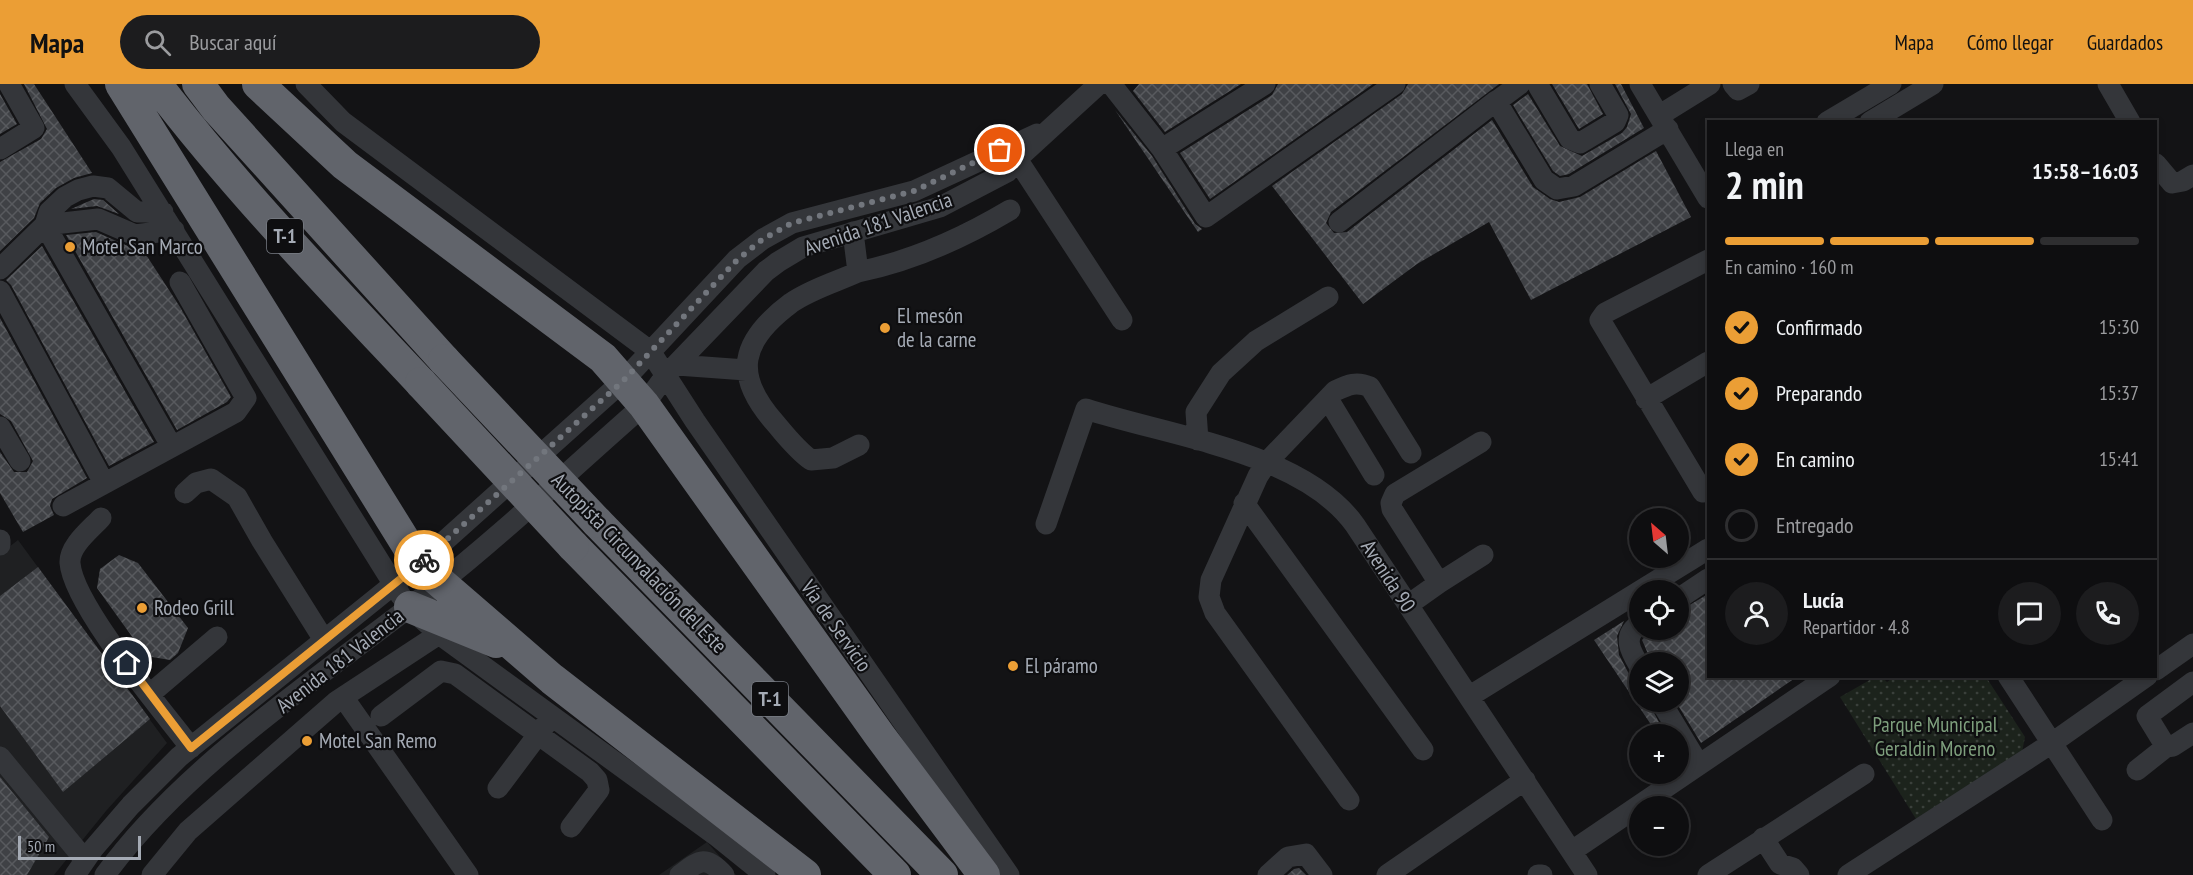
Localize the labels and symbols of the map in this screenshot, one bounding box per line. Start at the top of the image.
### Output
pin [974,124,1025,175]
street label: Avenida 181 Valencia [800,186,955,261]
road number: T-1 [267,219,303,253]
place label: Motel San Marco [82,233,203,260]
marker: Motel San Marco [63,240,77,254]
place label: El mesón de la carne [897,302,977,353]
marker: El mesón de la carne [878,321,892,335]
street label: Autopista Circunvalación del Este [546,467,733,659]
north arrow [1629,508,1689,568]
courier [394,530,454,590]
street label: Avenida 90 [1355,535,1422,617]
street label: Vía de Servicio [794,574,878,677]
place label: Rodeo Grill [154,594,234,621]
marker: Rodeo Grill [135,601,149,615]
street label: Avenida 181 Valencia [270,602,409,719]
pin [101,637,152,688]
place label: El páramo [1025,652,1098,679]
marker: El páramo [1006,659,1020,673]
road number: T-1 [752,682,788,716]
park label: Parque Municipal Geraldin Moreno [1872,711,1998,762]
place label: Motel San Remo [319,727,437,754]
marker: Motel San Remo [300,734,314,748]
scale bar [18,833,141,860]

